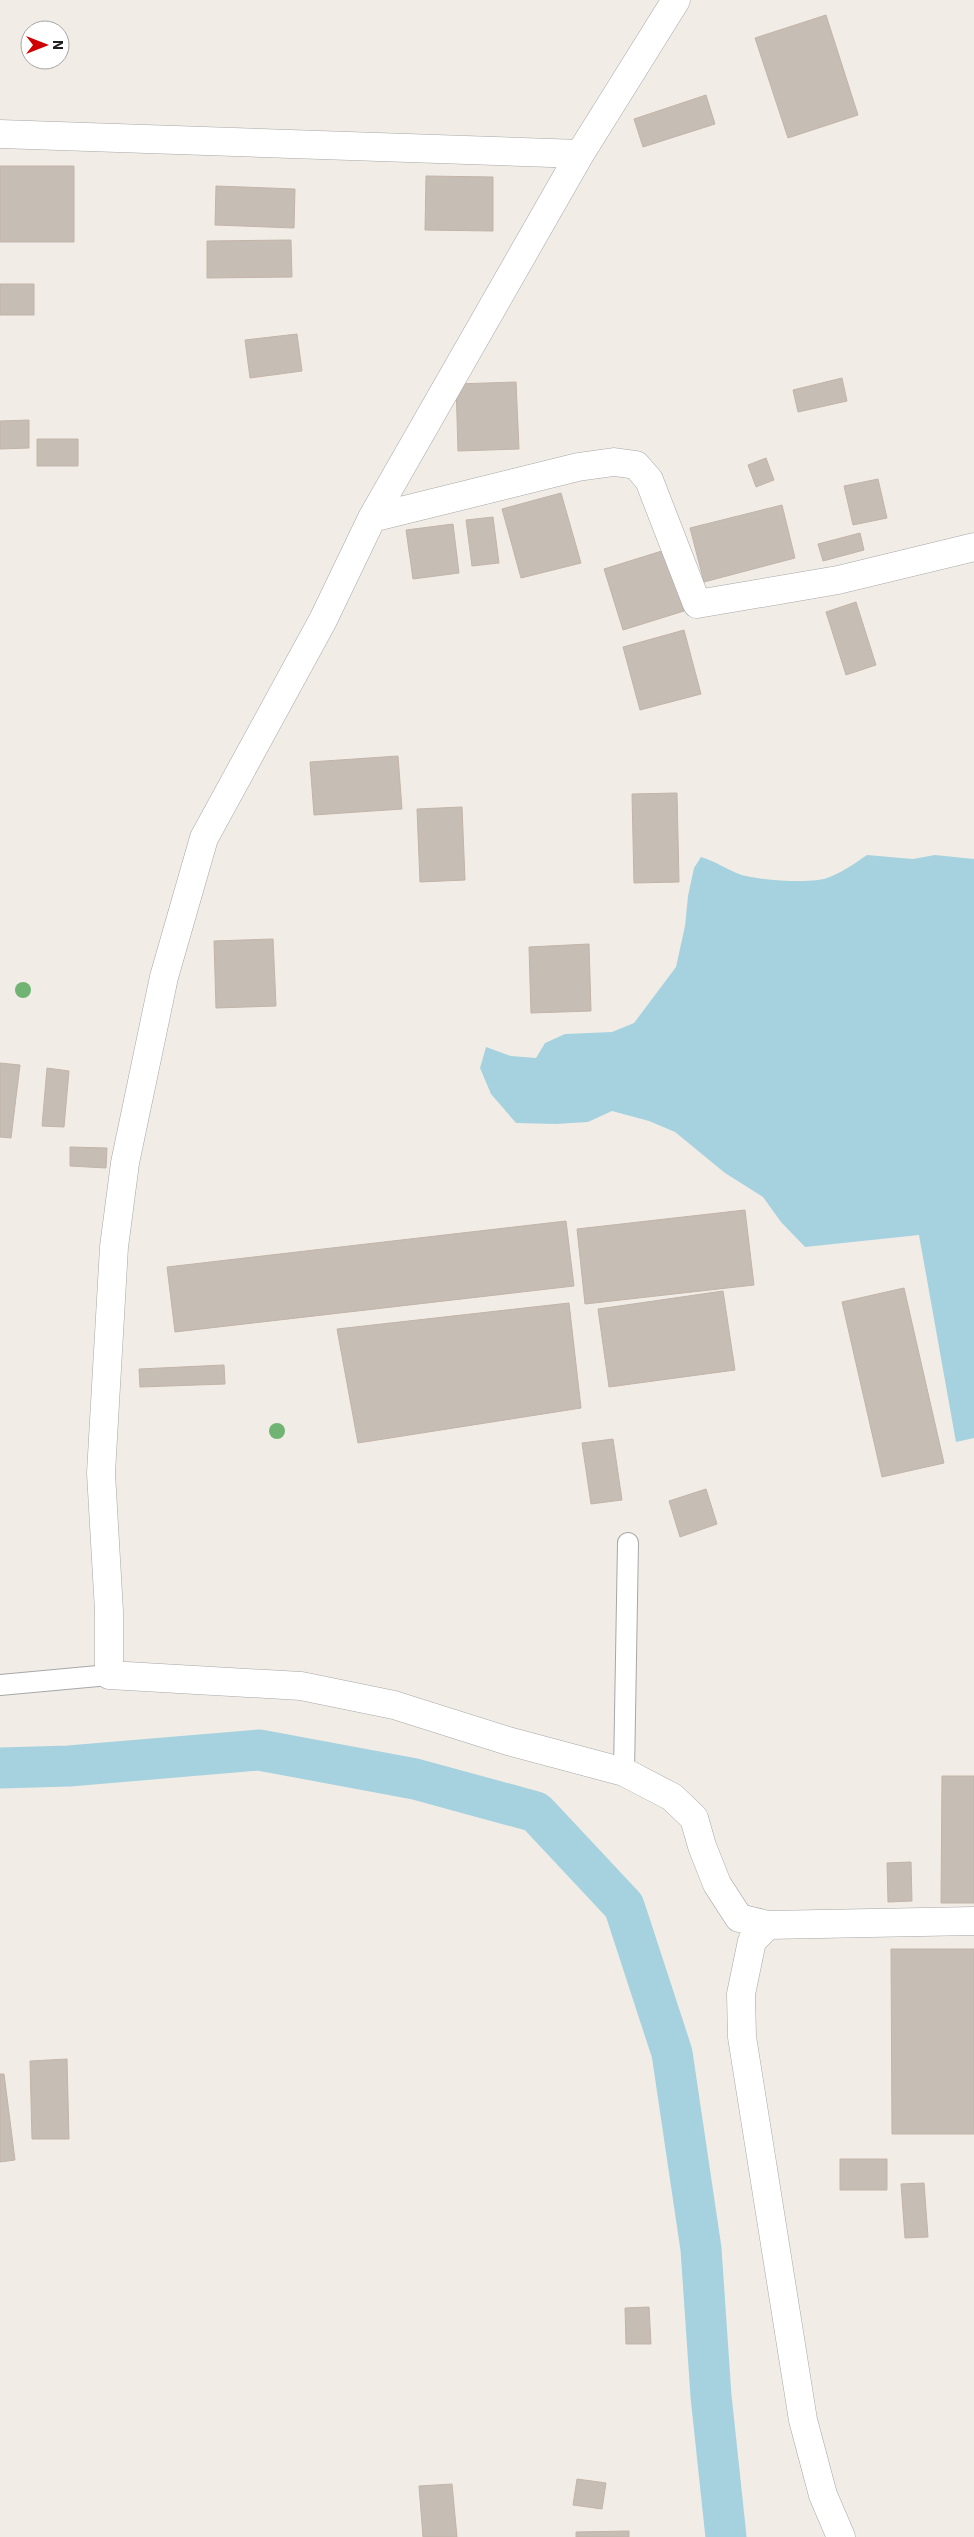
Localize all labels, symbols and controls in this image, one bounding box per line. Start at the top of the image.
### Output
north arrow [20,20,70,70]
text: N [49,40,67,50]

